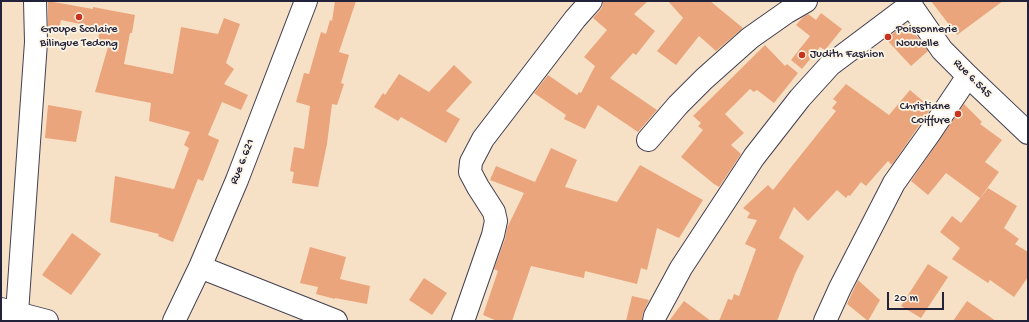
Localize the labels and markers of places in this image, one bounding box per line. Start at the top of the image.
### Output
marker: Groupe Scolaire Bilingue Tedong [74,12,84,22]
place label: Groupe Scolaire Bilingue Tedong [40,23,118,51]
place label: Poissonnerie Nouvelle [896,23,957,51]
marker: Poissonnerie Nouvelle [883,32,893,42]
place label: Judith Fashion [810,48,884,62]
marker: Judith Fashion [797,50,807,60]
place label: Christiane Coiffure [900,100,950,128]
marker: Christiane Coiffure [953,109,963,119]

